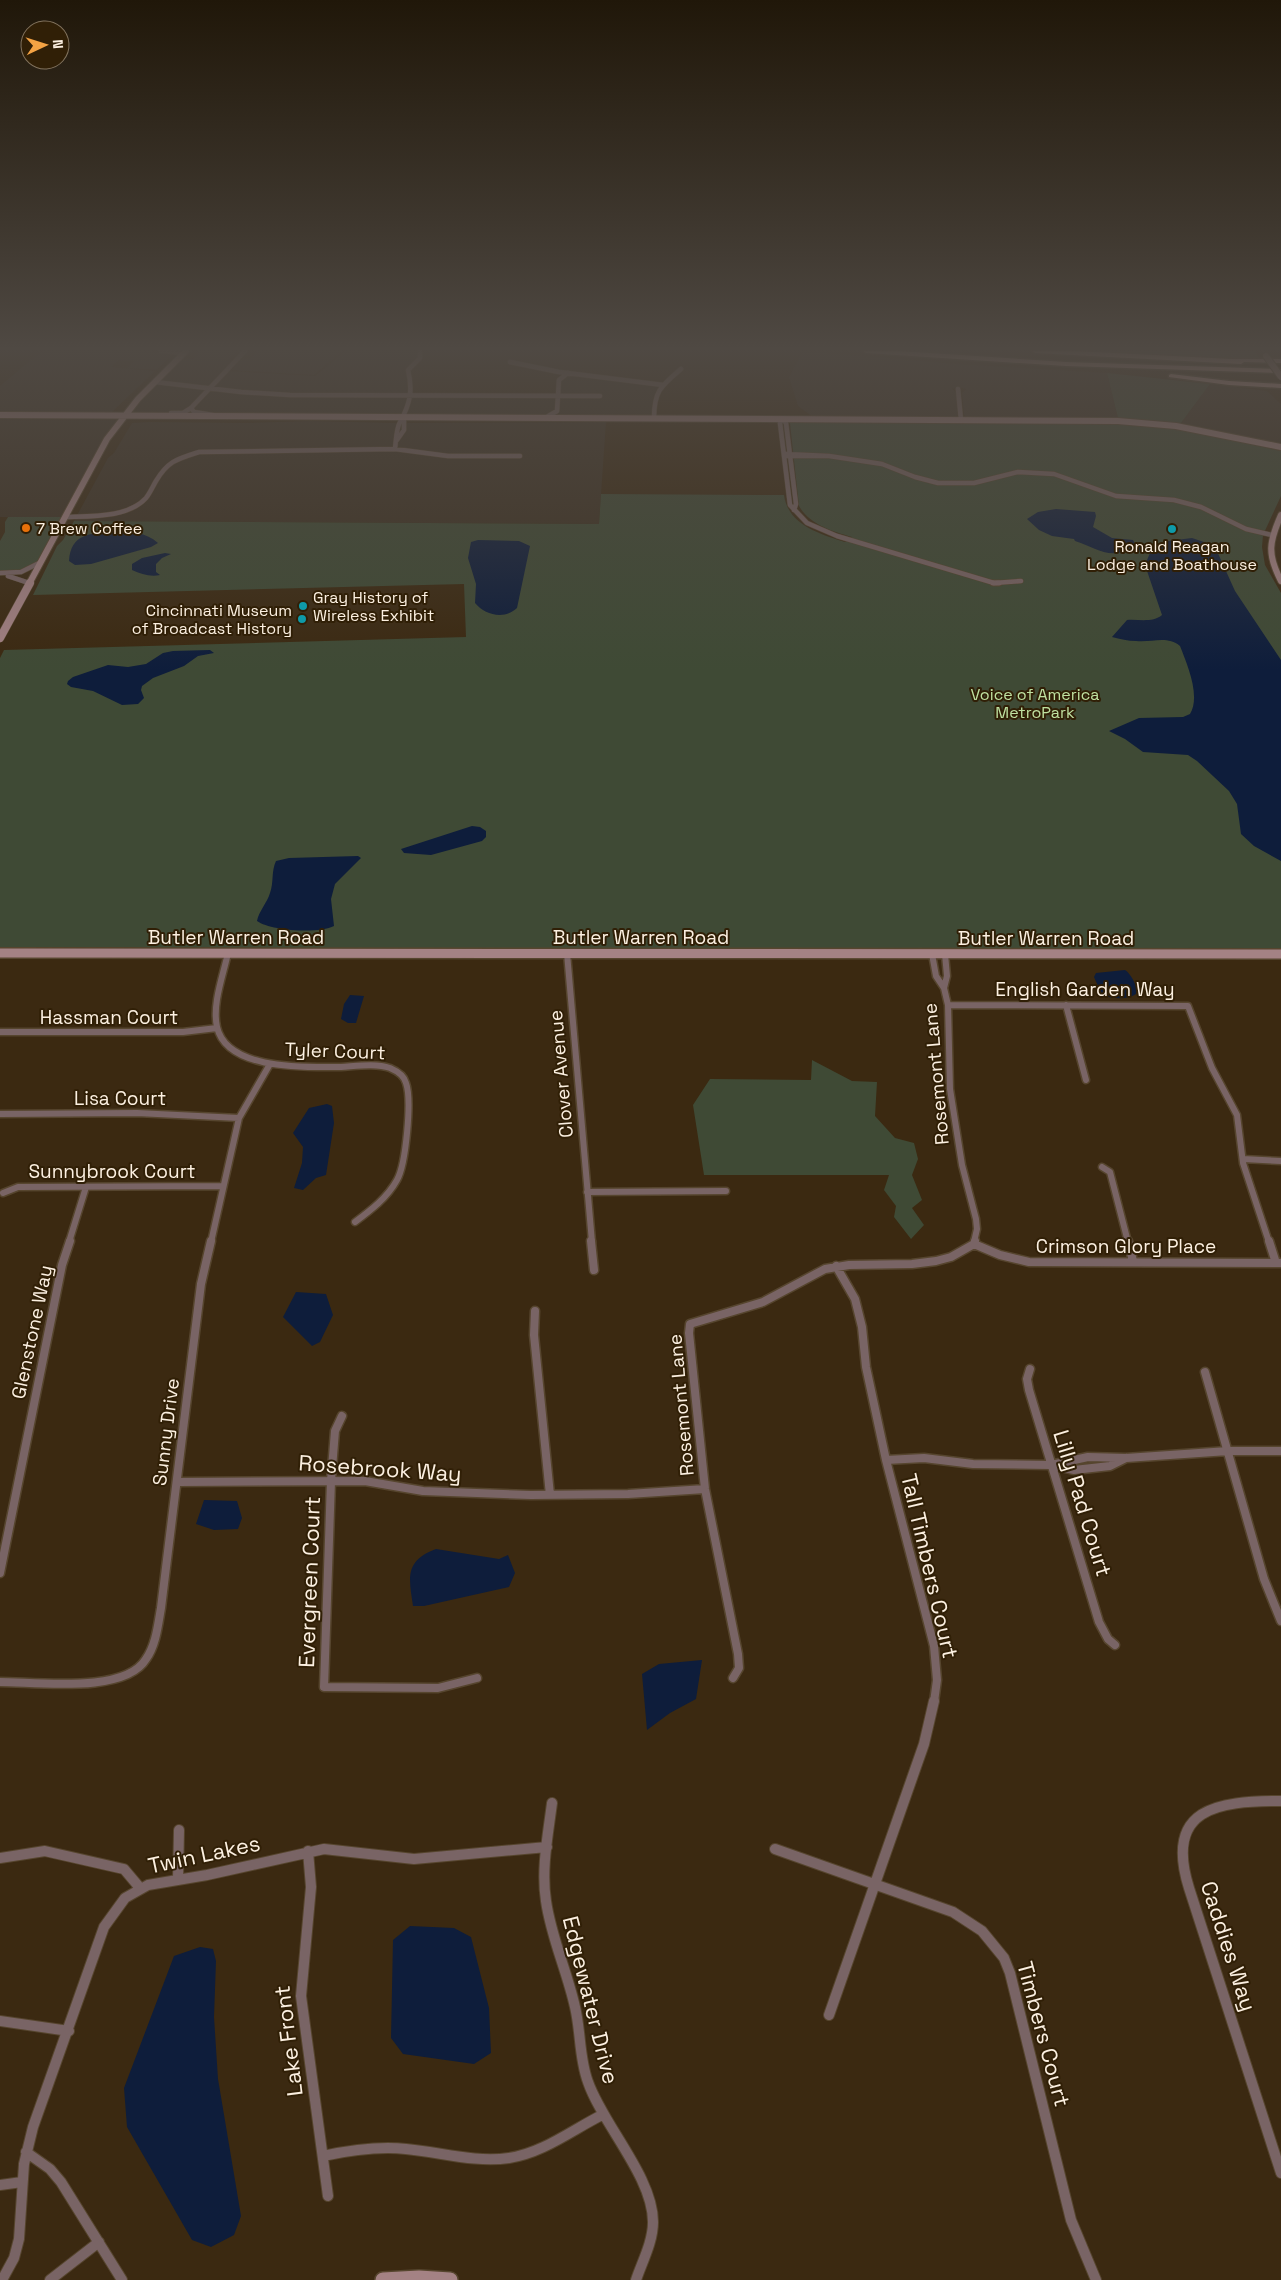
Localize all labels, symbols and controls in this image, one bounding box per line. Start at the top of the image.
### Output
north arrow [20,20,70,70]
text: N [49,39,67,49]
place label: 7 Brew Coffee [36,518,142,539]
marker: 7 Brew Coffee [20,522,32,534]
marker: Ronald Reagan Lodge and Boathouse [1166,523,1178,535]
place label: Ronald Reagan Lodge and Boathouse [1087,536,1257,575]
place label: Gray History of Wireless Exhibit [313,587,434,626]
place label: Cincinnati Museum of Broadcast History [132,600,292,639]
marker: Gray History of Wireless Exhibit [297,600,309,612]
marker: Cincinnati Museum of Broadcast History [296,613,308,625]
park label: Voice of America MetroPark [971,684,1099,723]
street label: Butler Warren Road [148,925,324,950]
street label: Butler Warren Road [553,925,729,950]
street label: Butler Warren Road [958,926,1134,951]
street label: English Garden Way [995,977,1175,1002]
street label: Rosemont Lane [917,1002,955,1146]
street label: Hassman Court [40,1005,178,1030]
street label: Clover Avenue [543,1009,579,1139]
street label: Tyler Court [284,1037,386,1065]
street label: Lisa Court [74,1086,166,1111]
street label: Sunnybrook Court [28,1159,196,1184]
street label: Crimson Glory Place [1036,1234,1216,1259]
street label: Glenstone Way [6,1263,58,1401]
street label: Rosemont Lane [662,1333,700,1477]
street label: Sunny Drive [147,1377,185,1487]
street label: Lilly Pad Court [1047,1426,1119,1580]
street label: Rosebrook Way [297,1448,463,1488]
street label: Tall Timbers Court [895,1471,965,1661]
street label: Evergreen Court [292,1496,326,1668]
street label: Twin Lakes [145,1828,263,1880]
street label: Caddies Way [1195,1877,1263,2015]
street label: Edgewater Drive [557,1913,625,2087]
street label: Timbers Court [1011,1958,1077,2110]
street label: Lake Front [267,1984,309,2098]

